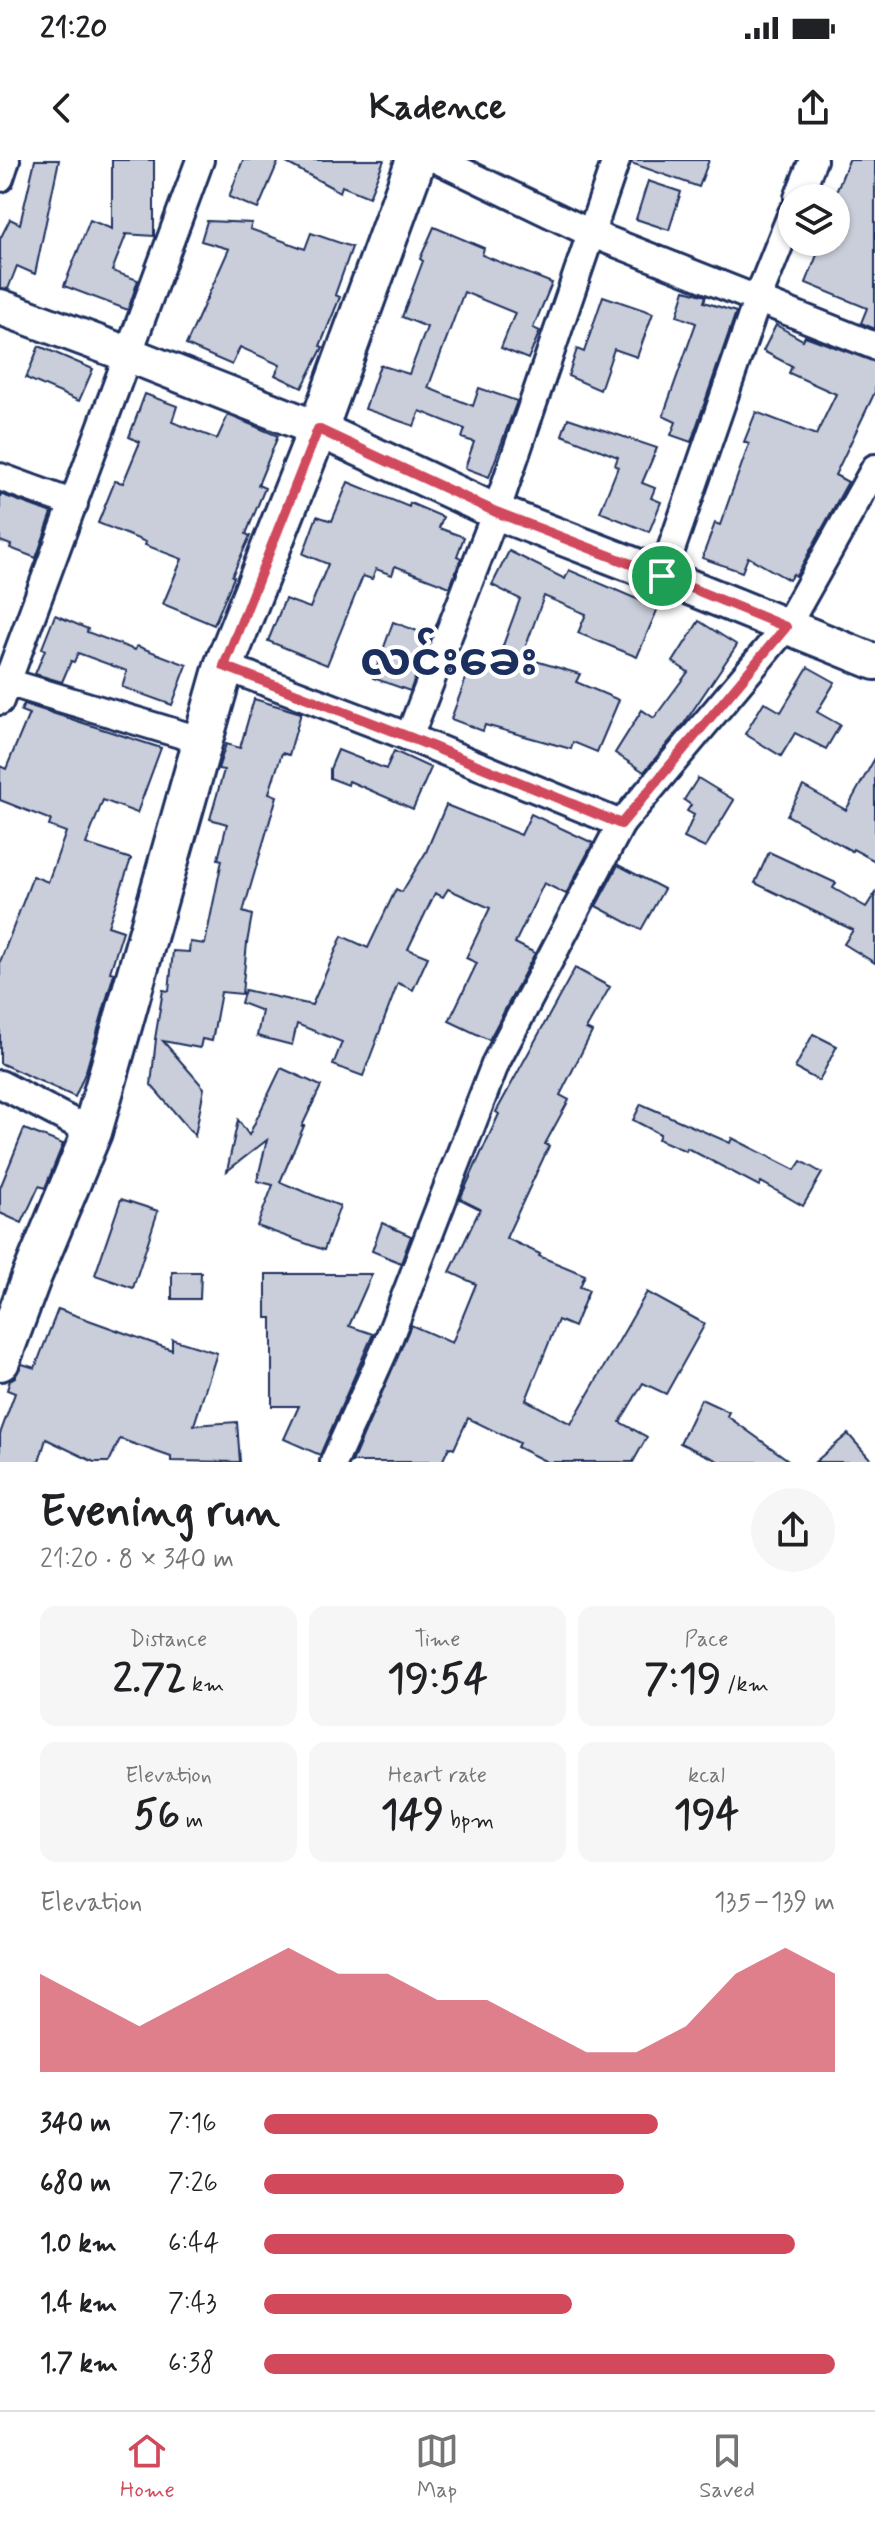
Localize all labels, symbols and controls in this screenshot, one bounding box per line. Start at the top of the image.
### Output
text: 21:20 [40,9,107,48]
text: Kadence [369,85,506,132]
icon: back [40,86,84,130]
icon: share [791,86,835,130]
map controls [778,184,850,256]
button: layers [778,184,850,256]
pin [628,542,696,610]
icon: arrive [640,554,684,598]
district label: လင်းခေး [360,627,538,692]
text: Evening run [40,1484,280,1542]
button: share [751,1488,835,1572]
text: 21:20 · 8 × 340 m [40,1543,234,1577]
text: Distance [130,1626,207,1654]
text: Time [414,1626,461,1654]
text: Pace [685,1626,728,1654]
text: 2.72 [113,1654,186,1706]
text: 19:54 [387,1654,488,1706]
text: 7:19 [644,1654,721,1706]
text: km [186,1671,224,1699]
text: /km [721,1671,769,1699]
text: Elevation [125,1762,212,1790]
text: Heart rate [388,1762,487,1790]
text: kcal [688,1762,725,1790]
text: 56 [134,1790,180,1842]
text: 149 [381,1790,444,1842]
text: 194 [674,1790,739,1842]
text: m [180,1807,203,1835]
text: bpm [444,1807,494,1835]
text: Elevation [40,1886,142,1920]
text: 135–139 m [714,1886,835,1920]
text: 340 m [40,2107,111,2141]
text: 7:16 [168,2107,217,2141]
text: 680 m [40,2167,111,2201]
text: 7:26 [168,2167,218,2201]
text: 1.0 km [40,2227,117,2261]
text: 6:44 [168,2227,219,2261]
text: 1.4 km [40,2287,117,2321]
text: 7:43 [168,2287,217,2321]
text: 1.7 km [40,2347,118,2381]
text: 6:38 [168,2347,214,2381]
tab: Home [120,2429,175,2505]
tab: Map [415,2429,459,2505]
tab: Saved [699,2429,755,2505]

